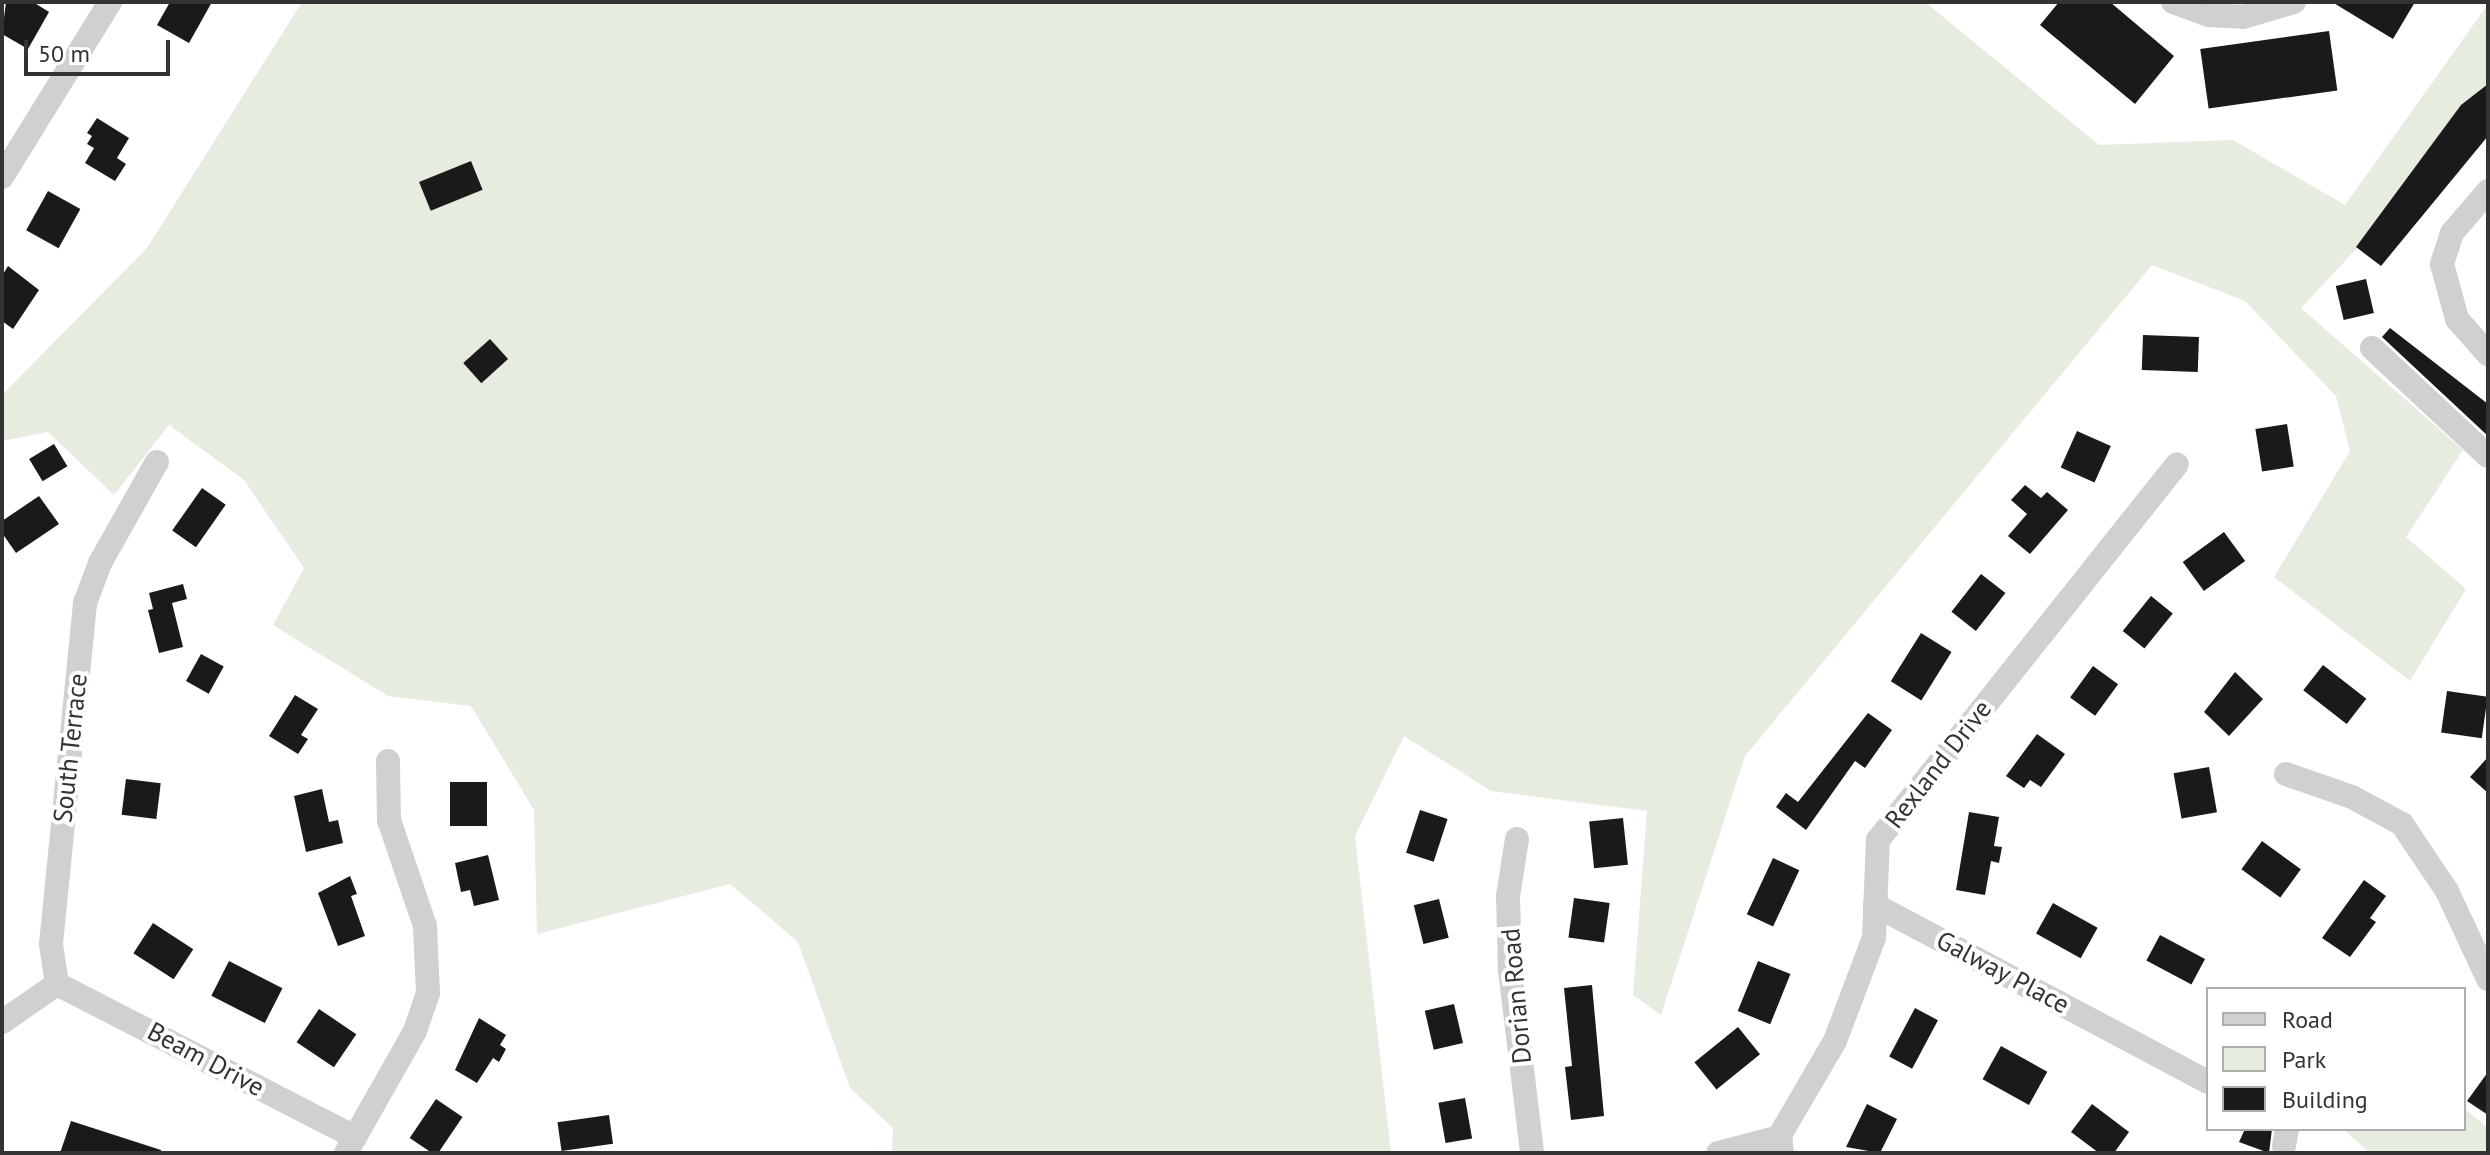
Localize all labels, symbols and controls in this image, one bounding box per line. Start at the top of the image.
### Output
scale bar [28,24,174,74]
text: 50 m [38,38,90,69]
street label: South Terrace [47,671,93,825]
street label: Rexland Drive [1878,694,1998,834]
street label: Galway Place [1931,924,2075,1020]
street label: Dorian Road [1495,927,1537,1065]
legend [2206,987,2466,1131]
text: Road [2282,1004,2333,1035]
street label: Beam Drive [142,1015,270,1103]
text: Park [2282,1044,2326,1075]
text: Building [2282,1084,2368,1115]

